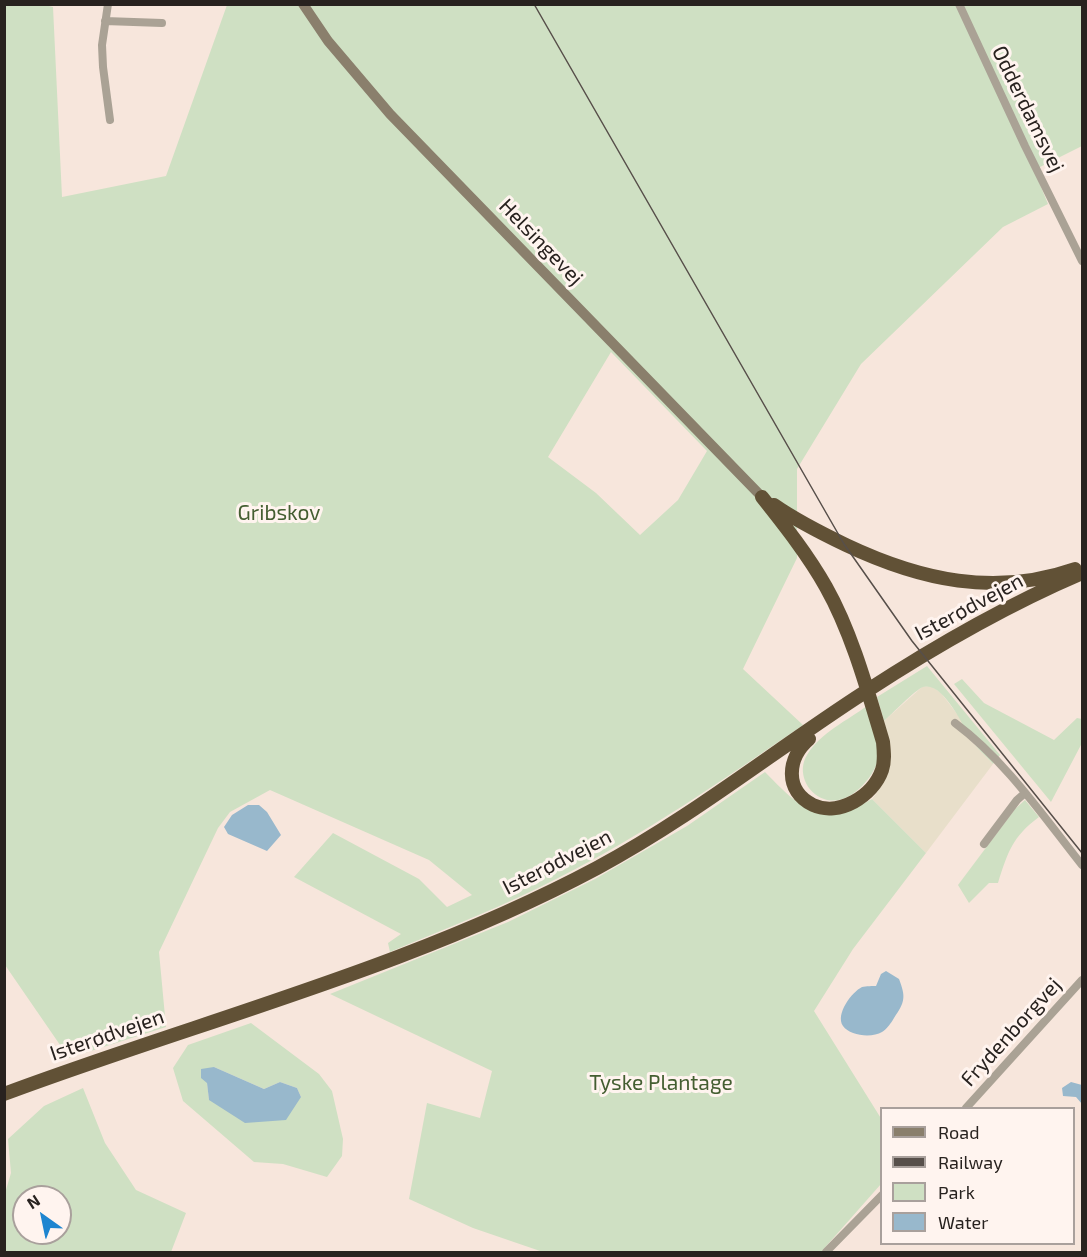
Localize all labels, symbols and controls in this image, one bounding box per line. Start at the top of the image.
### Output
street label: Odderdamsvej [986,42,1070,176]
street label: Helsingevej [494,194,588,290]
park label: Gribskov [238,500,320,526]
street label: Isterødvejen [911,568,1027,646]
street label: Isterødvejen [498,824,616,900]
street label: Frydenborgvej [956,973,1066,1091]
street label: Isterødvejen [47,1004,167,1066]
park label: Tyske Plantage [589,1070,733,1096]
legend [880,1107,1075,1245]
text: Road [938,1121,979,1143]
text: Railway [938,1151,1003,1173]
text: Park [938,1181,975,1203]
north arrow [12,1185,72,1245]
text: N [23,1190,43,1212]
text: Water [938,1211,988,1233]

